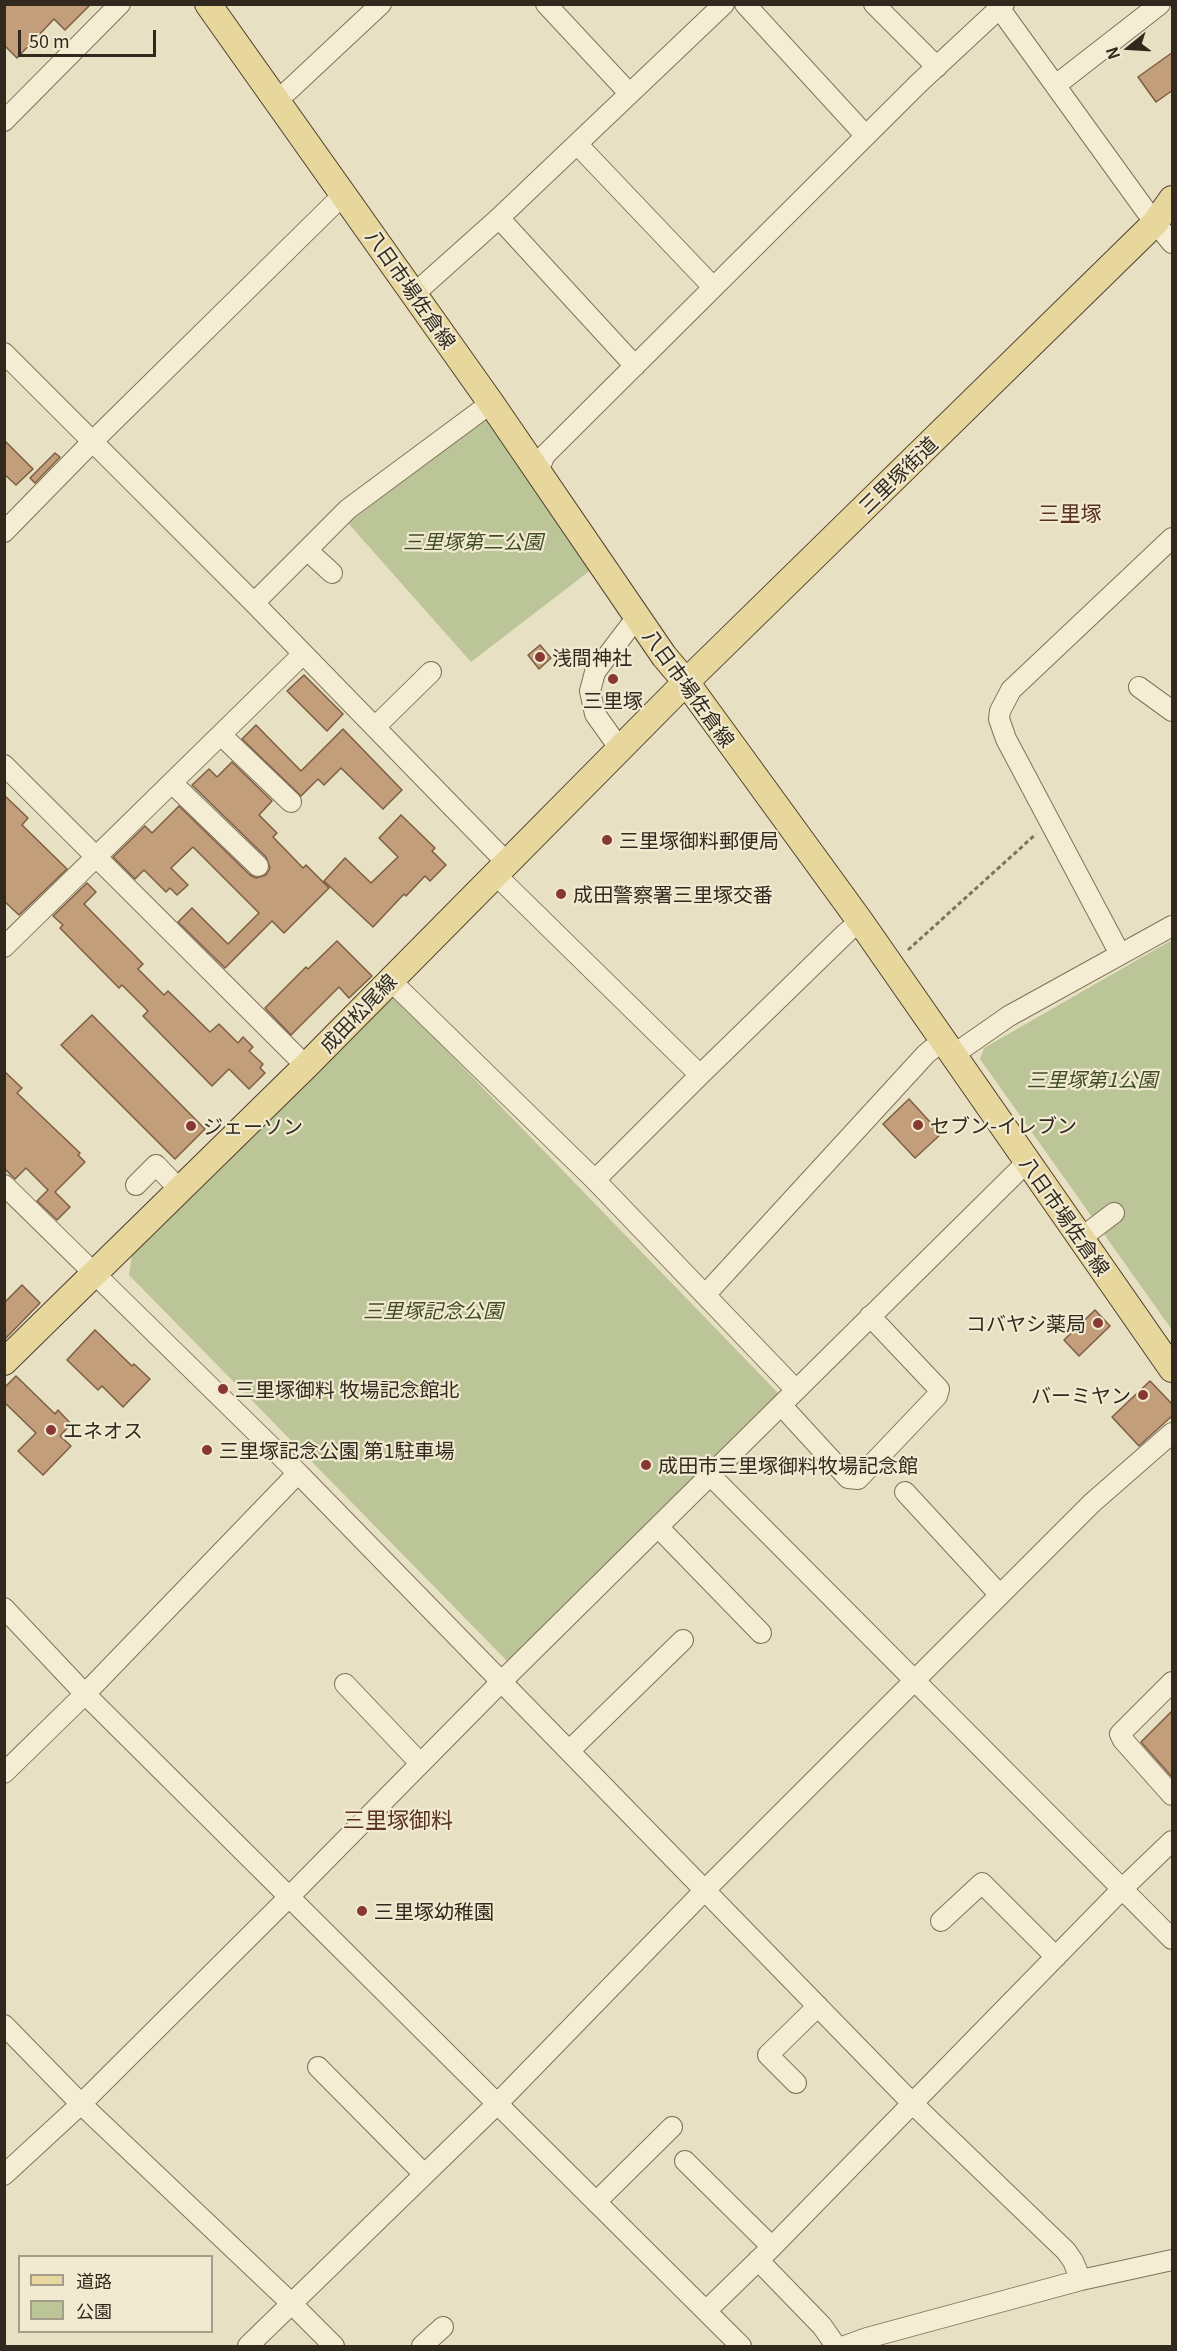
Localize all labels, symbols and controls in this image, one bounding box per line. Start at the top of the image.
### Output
scale bar [21,18,159,56]
north arrow [1099,18,1159,78]
text: 50 m [29,27,70,53]
text: N [1099,44,1125,63]
street label: 八日市場佐倉線 [361,225,461,353]
street label: 三里塚街道 [854,432,942,518]
district label: 三里塚 [1039,500,1101,526]
park label: 三里塚第二公園 [403,529,543,553]
street label: 八日市場佐倉線 [638,624,740,752]
place label: 浅間神社 [552,645,632,669]
marker: 浅間神社 [533,650,547,664]
marker: 三里塚 [606,672,620,686]
place label: 三里塚 [583,688,643,712]
place label: 三里塚御料郵便局 [619,828,779,852]
marker: 三里塚御料郵便局 [600,833,614,847]
place label: 成田警察署三里塚交番 [573,882,773,906]
marker: 成田警察署三里塚交番 [554,887,568,901]
street label: 成田松尾線 [315,969,401,1057]
park label: 三里塚第1公園 [1026,1067,1158,1091]
place label: セブン-イレブン [930,1113,1077,1137]
place label: ジェーソン [203,1114,303,1138]
marker: セブン-イレブン [911,1118,925,1132]
marker: ジェーソン [184,1119,198,1133]
street label: 八日市場佐倉線 [1015,1152,1115,1280]
park label: 三里塚記念公園 [363,1298,503,1322]
place label: コバヤシ薬局 [966,1311,1086,1335]
marker: コバヤシ薬局 [1091,1316,1105,1330]
place label: 三里塚御料 牧場記念館北 [235,1377,459,1401]
marker: 三里塚御料 牧場記念館北 [216,1382,230,1396]
place label: バーミヤン [1031,1383,1131,1407]
marker: バーミヤン [1136,1388,1150,1402]
place label: エネオス [63,1418,143,1442]
marker: エネオス [44,1423,58,1437]
place label: 三里塚記念公園 第1駐車場 [219,1438,455,1462]
marker: 三里塚記念公園 第1駐車場 [200,1443,214,1457]
place label: 成田市三里塚御料牧場記念館 [658,1453,918,1477]
marker: 成田市三里塚御料牧場記念館 [639,1458,653,1472]
district label: 三里塚御料 [343,1807,453,1833]
place label: 三里塚幼稚園 [374,1899,494,1923]
marker: 三里塚幼稚園 [355,1904,369,1918]
legend [18,2255,213,2333]
text: 道路 [76,2267,112,2293]
text: 公園 [76,2297,112,2323]

